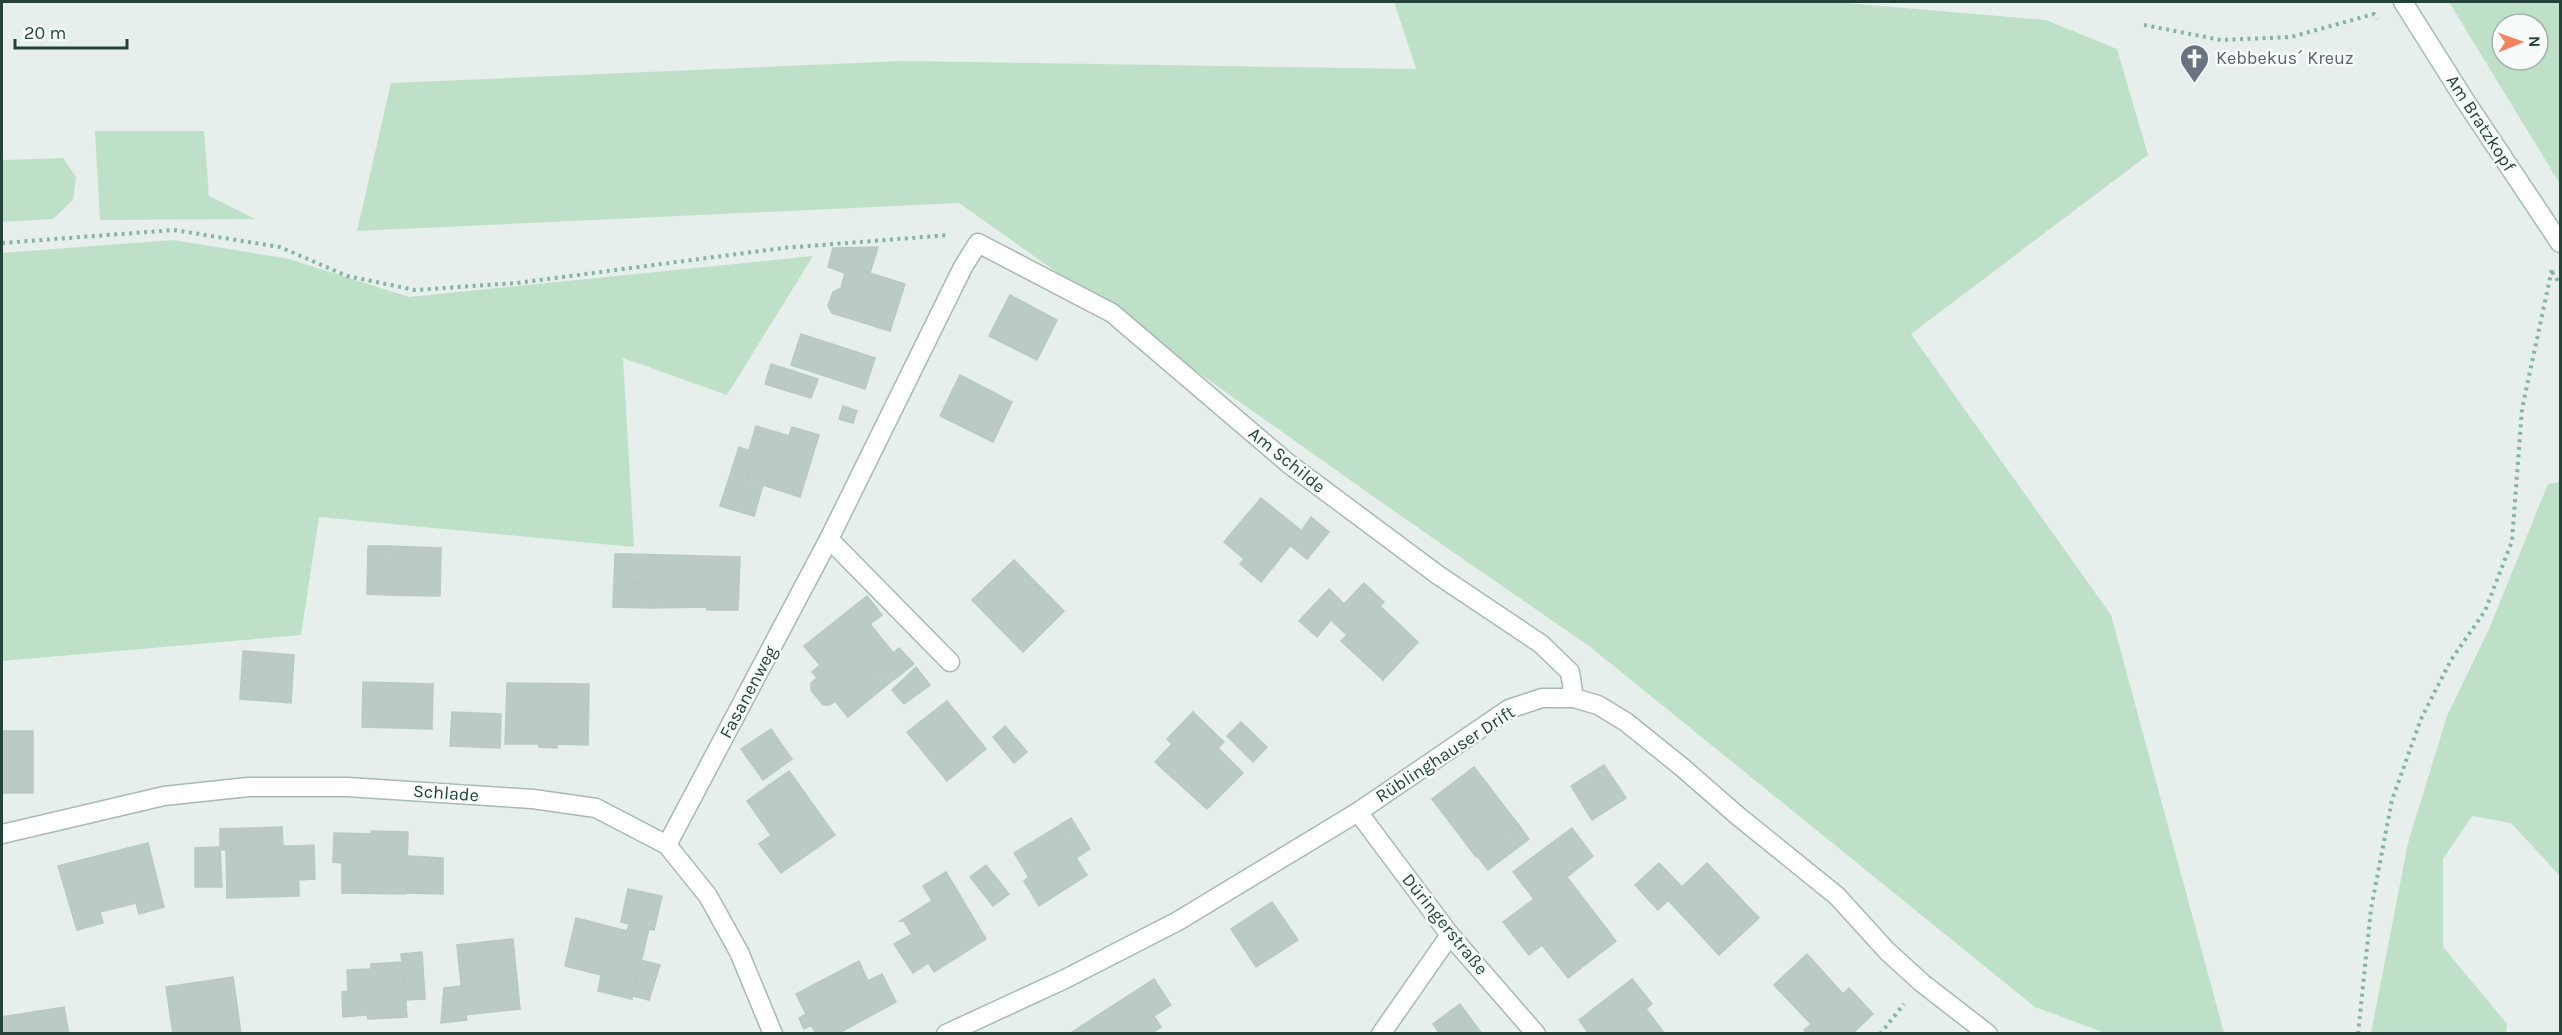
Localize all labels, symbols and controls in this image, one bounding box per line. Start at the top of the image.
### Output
scale bar [15,12,128,50]
north arrow [2490,12,2550,72]
text: 20 m [24,22,66,44]
text: N [2525,36,2544,48]
church icon: Kebbekus´ Kreuz [2179,42,2211,84]
place label: Kebbekus´ Kreuz [2216,47,2354,69]
street label: Am Bratzkopf [2442,70,2521,176]
street label: Am Schilde [1244,422,1330,498]
street label: Fasanenweg [714,642,782,742]
street label: Rüblinghauser Drift [1371,701,1519,807]
street label: Schlade [412,780,480,806]
street label: Düringerstraße [1397,869,1493,979]

